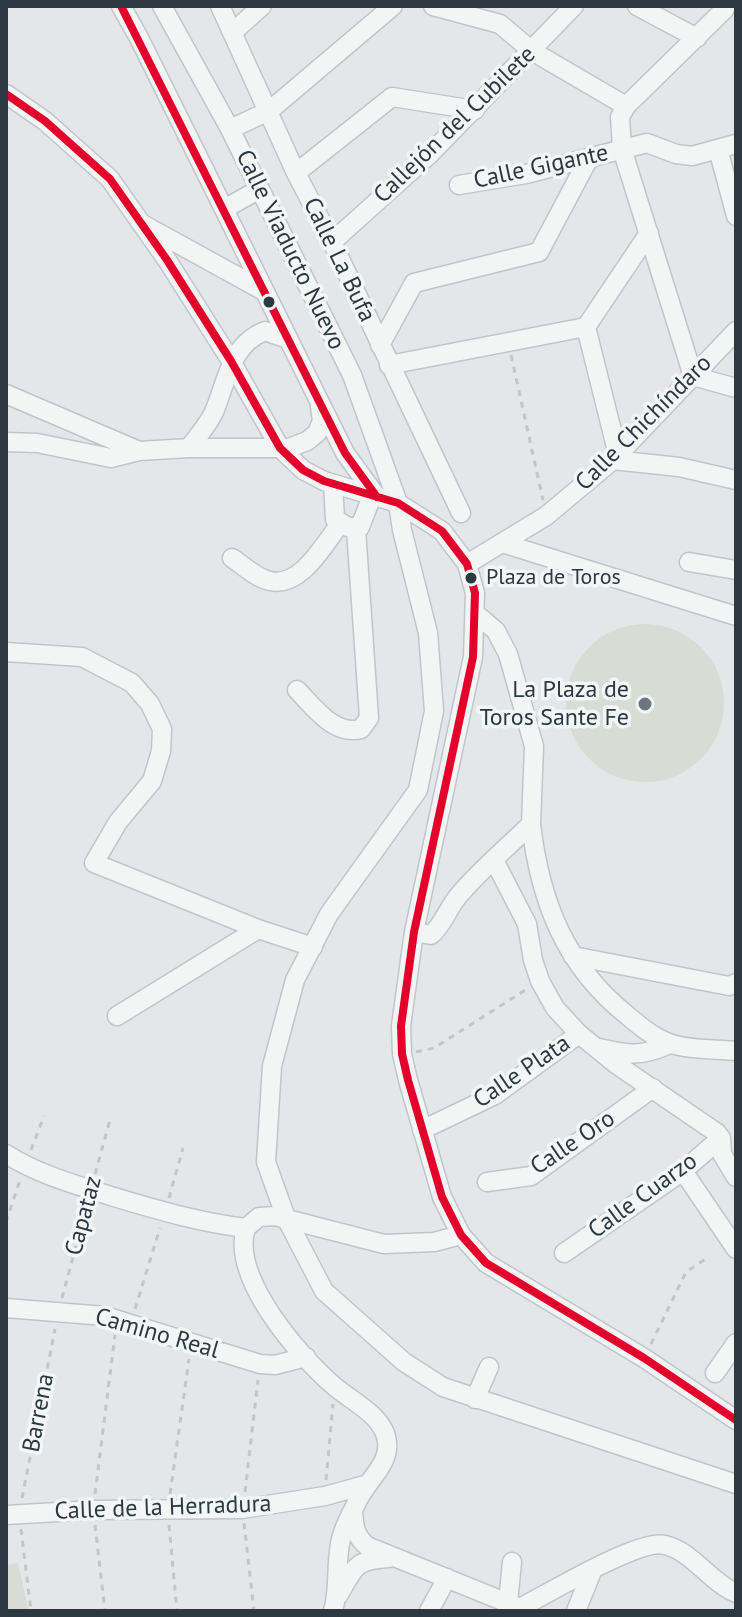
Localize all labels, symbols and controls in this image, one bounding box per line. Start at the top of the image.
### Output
street label: Callejón del Cubilete [368,40,542,210]
street label: Calle Gigante [471,139,611,195]
street label: Calle Viaducto Nuevo [229,145,351,355]
street label: Calle La Bufa [297,193,381,327]
unlabelled marker [261,294,277,310]
street label: Calle Chichíndaro [570,349,718,497]
place label: Plaza de Toros [486,565,621,591]
marker: Plaza de Toros [463,570,479,586]
place label: La Plaza de Toros Sante Fe [480,676,629,732]
marker: La Plaza de Toros Sante Fe [636,695,654,713]
street label: Calle Plata [468,1029,576,1115]
street label: Calle Oro [525,1104,621,1182]
street label: Calle Cuarzo [583,1147,703,1245]
street label: Capataz [60,1173,108,1259]
street label: Camino Real [92,1303,222,1365]
street label: Barrena [17,1371,61,1455]
street label: Calle de la Herradura [54,1490,272,1526]

